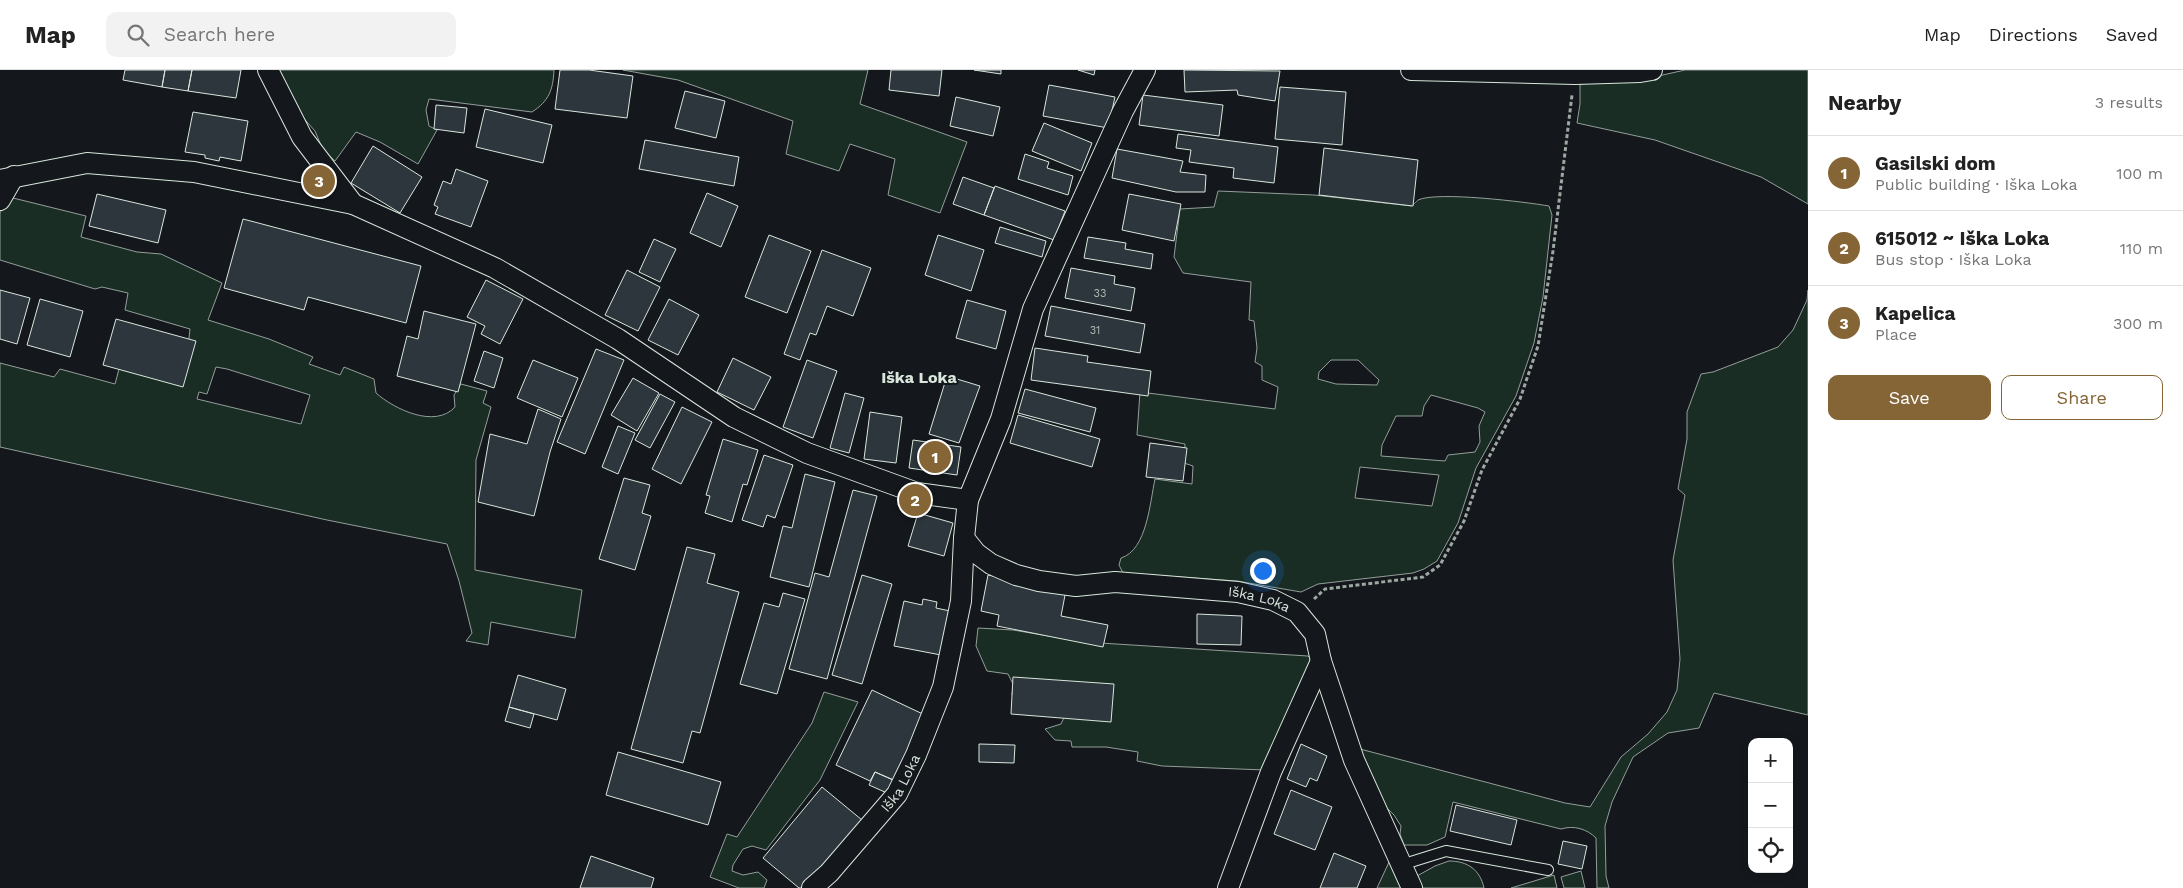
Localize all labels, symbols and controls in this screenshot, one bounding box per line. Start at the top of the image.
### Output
search box [106,12,456,57]
text: Map [25,21,76,49]
icon: search [124,21,152,49]
text: Search here [164,23,275,46]
text: Map [1924,24,1961,45]
text: Directions [1989,24,2078,45]
text: Saved [2106,24,2158,45]
text: Nearby [1828,90,1901,115]
text: 3 results [2095,93,2163,112]
text: Gasilski dom [1875,152,1996,175]
pin: 3 [303,162,335,200]
text: 1 [1841,164,1847,183]
text: 100 m [2116,164,2163,183]
text: Public building · Iška Loka [1875,175,2078,194]
text: 615012 ~ Iška Loka [1875,227,2049,250]
text: 2 [1839,239,1849,258]
text: 110 m [2120,239,2163,258]
text: Bus stop · Iška Loka [1875,250,2031,269]
house number: 33 [1094,287,1106,300]
text: Kapelica [1875,302,1956,325]
text: 3 [1839,314,1849,333]
text: 300 m [2113,314,2163,333]
house number: 31 [1090,324,1100,337]
text: Place [1875,325,1917,344]
district label: Iška Loka [881,368,957,387]
button: Save [1828,375,1991,420]
button: Share [2001,375,2163,420]
pin: 1 [919,438,951,476]
pin: 2 [899,481,931,519]
your location [1250,558,1276,584]
street label: Iška Loka [1228,583,1293,615]
map controls [1748,738,1793,873]
button: + [1748,738,1793,783]
street label: Iška Loka [877,752,923,815]
button: − [1748,783,1793,828]
button: locate [1748,828,1793,873]

